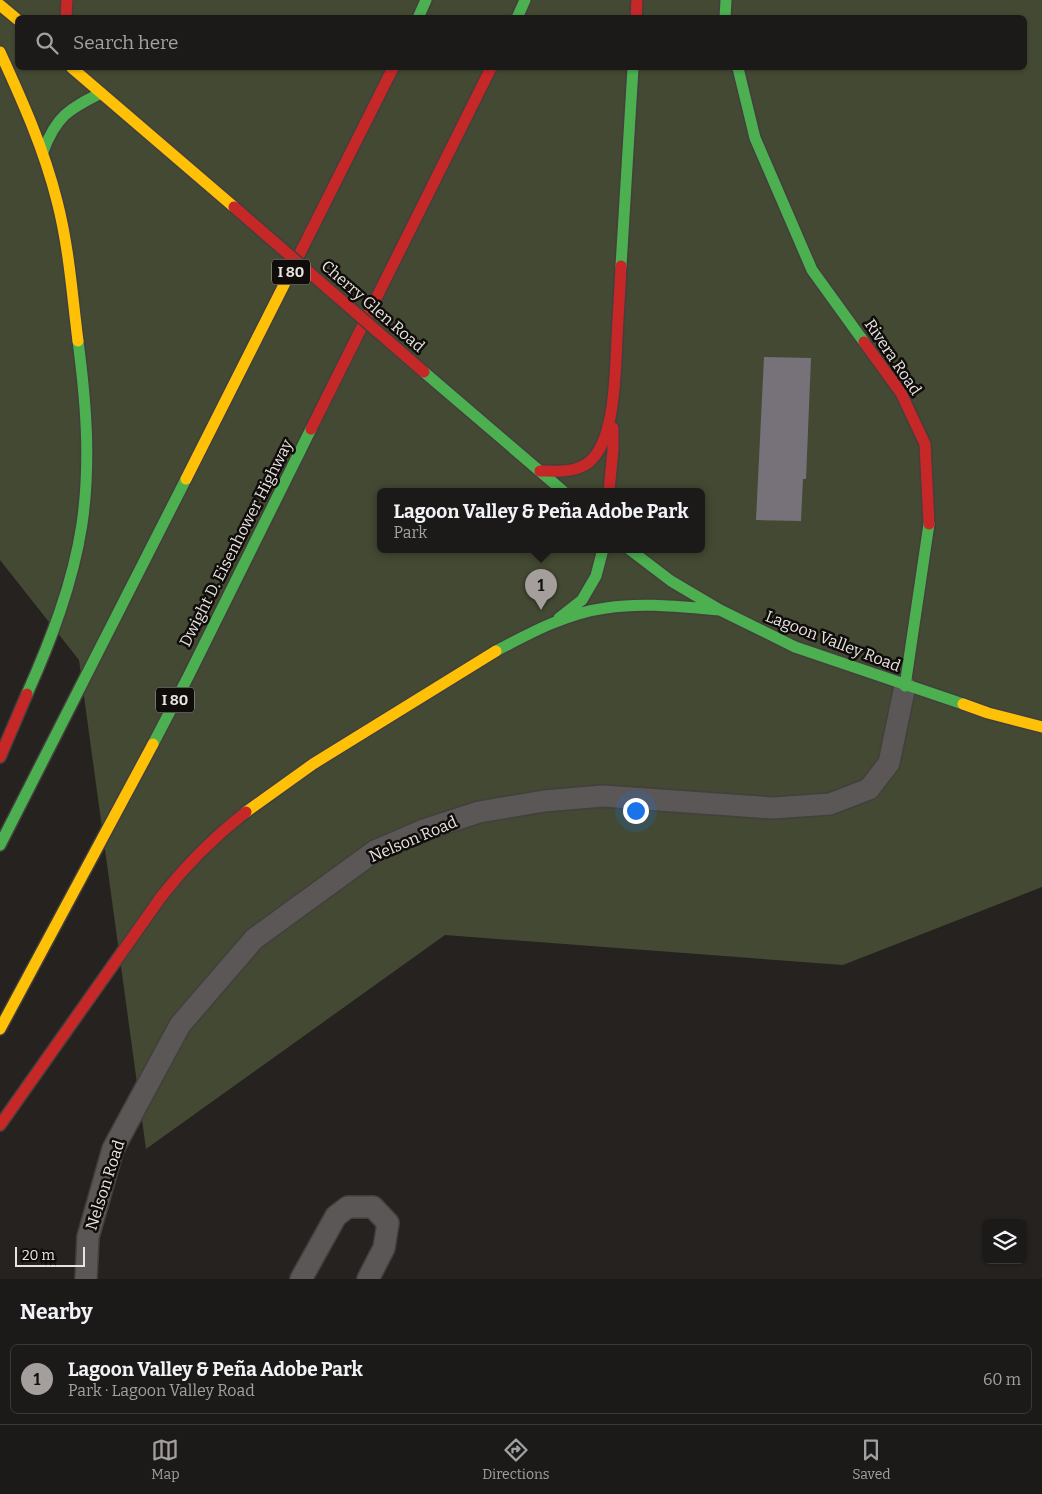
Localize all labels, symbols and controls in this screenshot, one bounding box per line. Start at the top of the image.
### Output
search box [15,15,1027,70]
icon: search [33,29,61,57]
text: Search here [73,31,178,54]
street label: Cherry Glen Road [318,256,429,356]
road number: I 80 [272,260,310,284]
street label: Rivera Road [861,315,926,399]
street label: Dwight D. Eisenhower Highway [175,436,297,650]
popup [377,488,705,553]
text: Lagoon Valley & Peña Adobe Park [394,500,688,523]
text: Park [394,523,427,542]
pin: 1 [525,569,557,610]
street label: Lagoon Valley Road [763,606,904,676]
road number: I 80 [156,688,194,712]
your location [623,798,649,824]
street label: Nelson Road [366,812,460,866]
street label: Nelson Road [82,1137,129,1232]
map controls [982,1219,1027,1264]
button: layers [982,1219,1027,1264]
scale bar [15,1244,85,1267]
text: 20 m [22,1247,55,1264]
text: Nearby [20,1299,93,1325]
text: Lagoon Valley & Peña Adobe Park [68,1358,363,1381]
text: 1 [34,1370,40,1389]
text: 60 m [983,1370,1021,1389]
text: Park · Lagoon Valley Road [68,1381,255,1400]
tab: Map [151,1436,180,1483]
tab: Directions [482,1436,550,1483]
tab: Saved [852,1436,891,1483]

